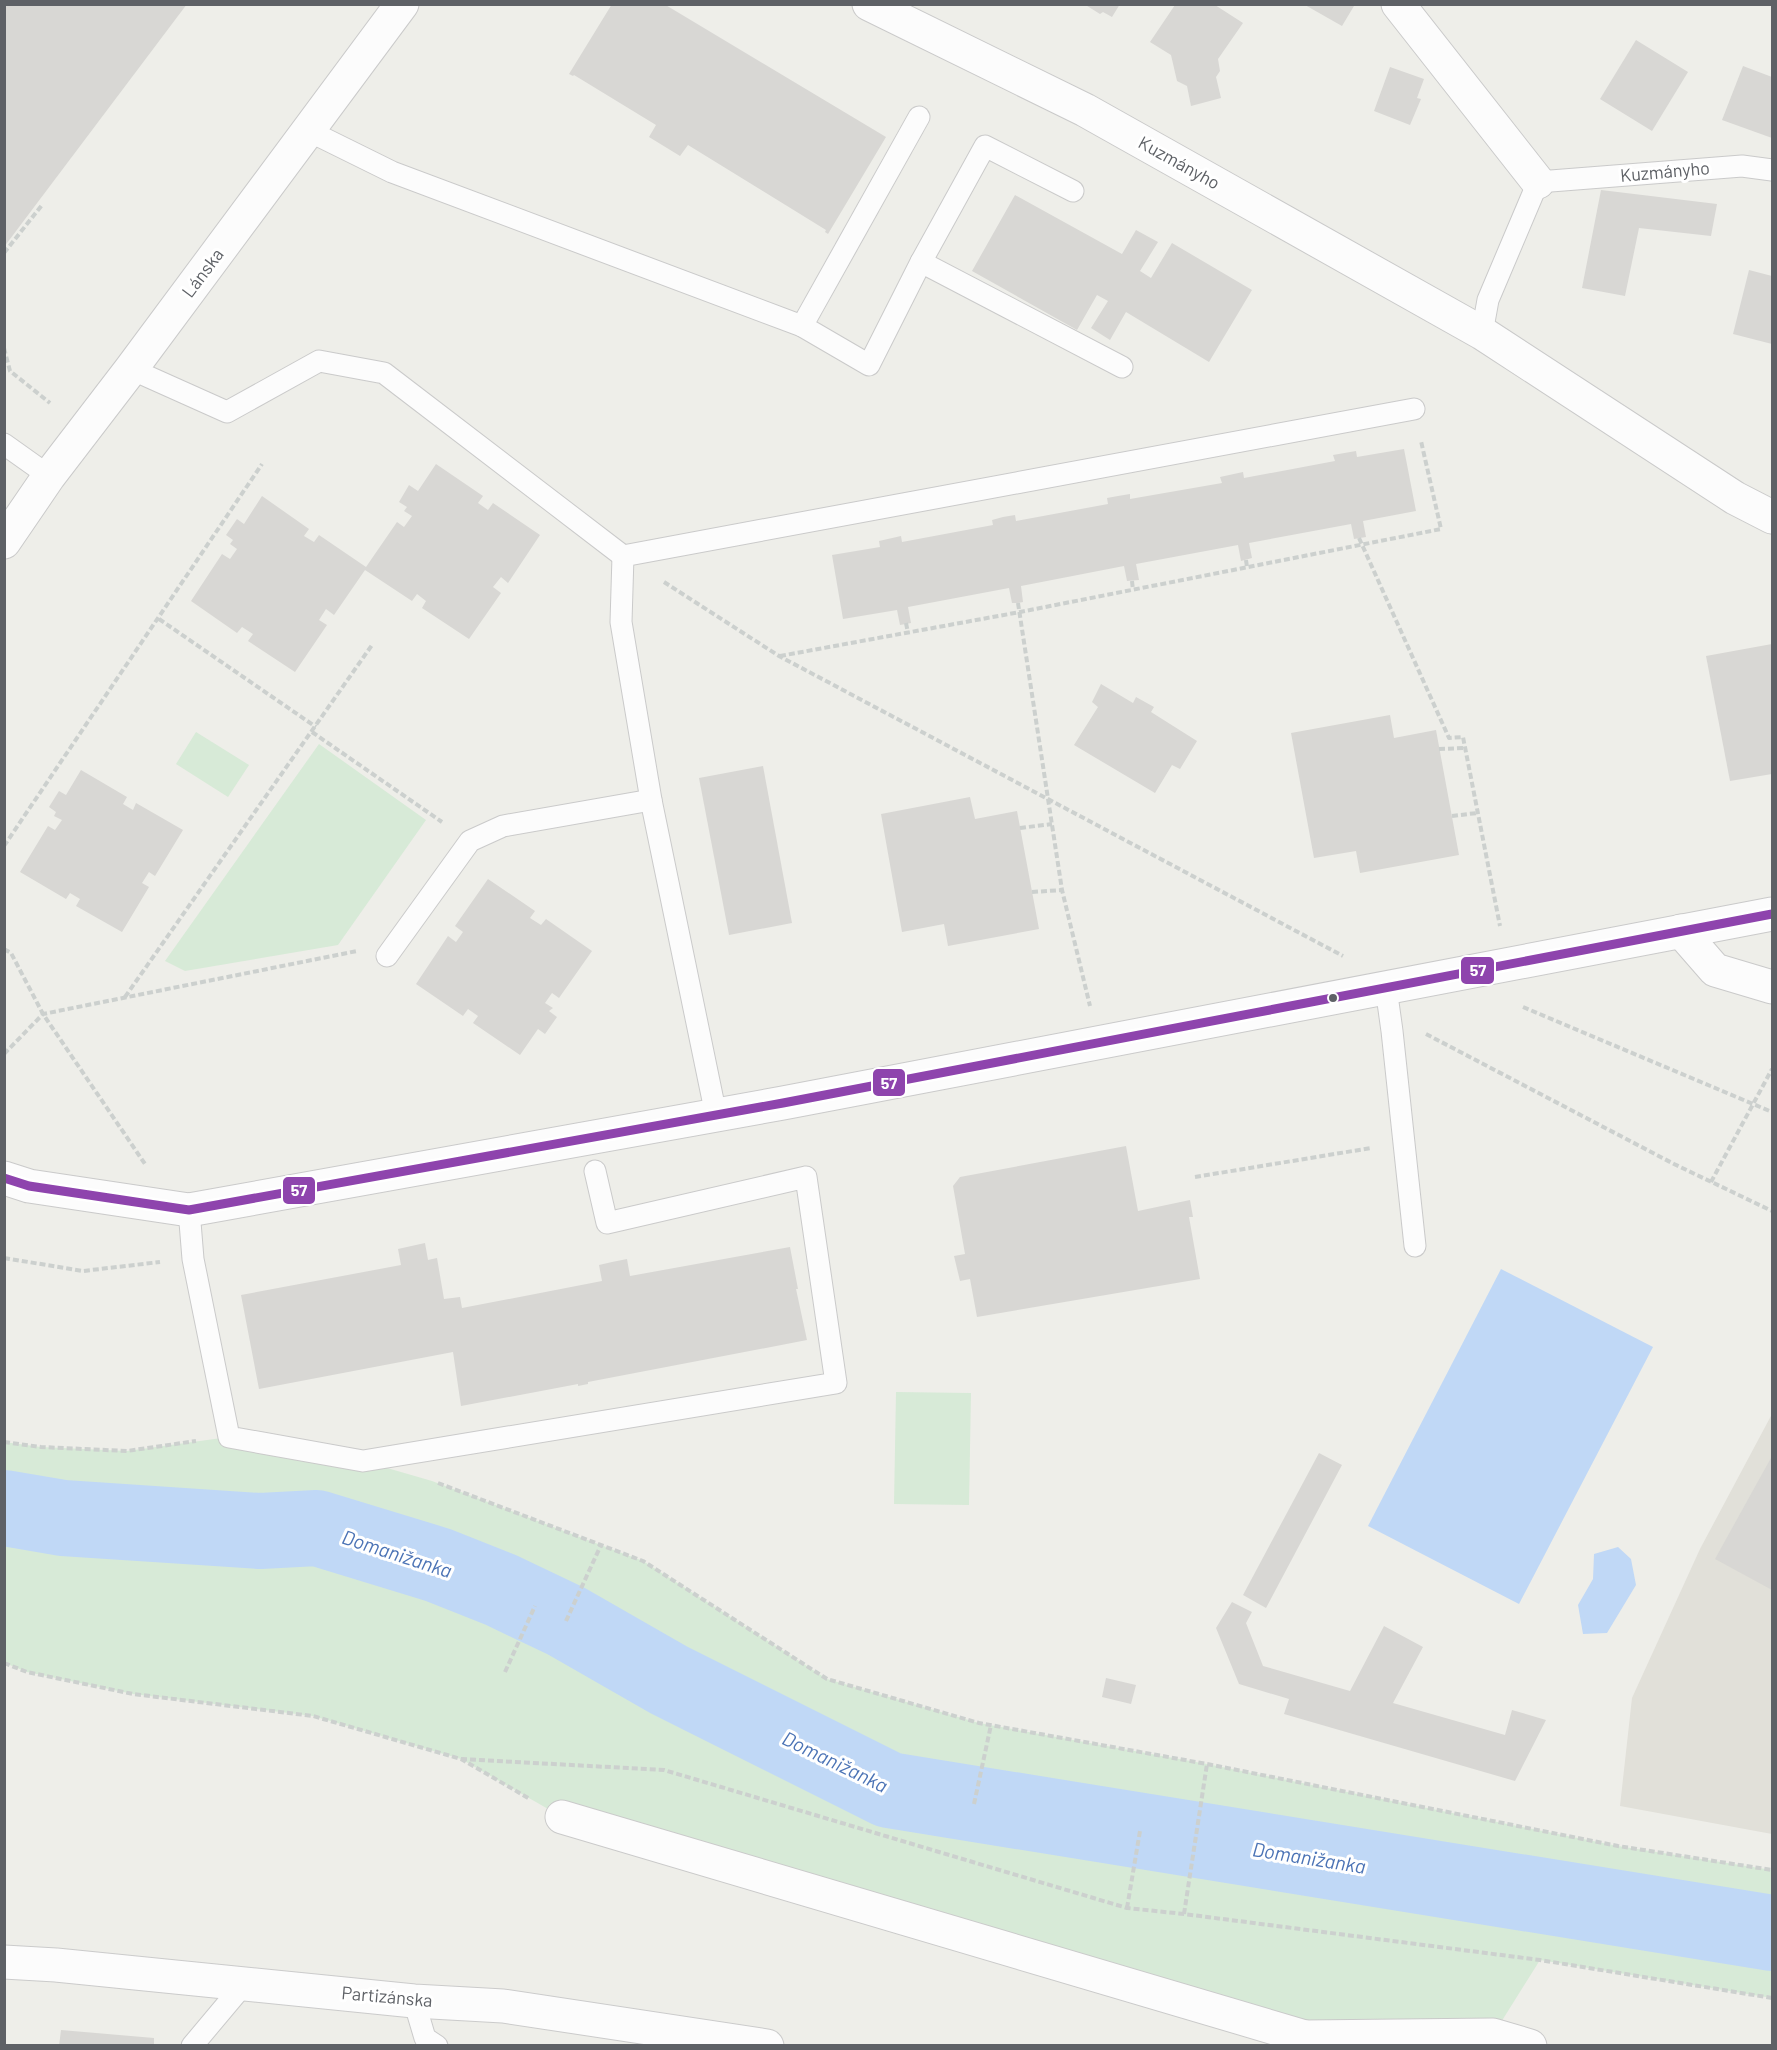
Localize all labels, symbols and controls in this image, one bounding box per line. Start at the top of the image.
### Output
street label: Kuzmányho [1135,131,1224,194]
street label: Kuzmányho [1619,156,1711,186]
street label: Lánska [177,243,228,301]
line badge: 57 [1460,956,1495,985]
text: 57 [1470,960,1486,979]
unlabelled marker [1327,992,1339,1004]
line badge: 57 [872,1068,906,1097]
text: 57 [881,1073,897,1092]
line badge: 57 [282,1176,316,1205]
text: 57 [291,1180,307,1199]
water label: Domanižanka [339,1524,455,1582]
water label: Domanižanka [779,1725,892,1797]
water label: Domanižanka [1251,1836,1367,1878]
street label: Partizánska [341,1981,434,2011]

